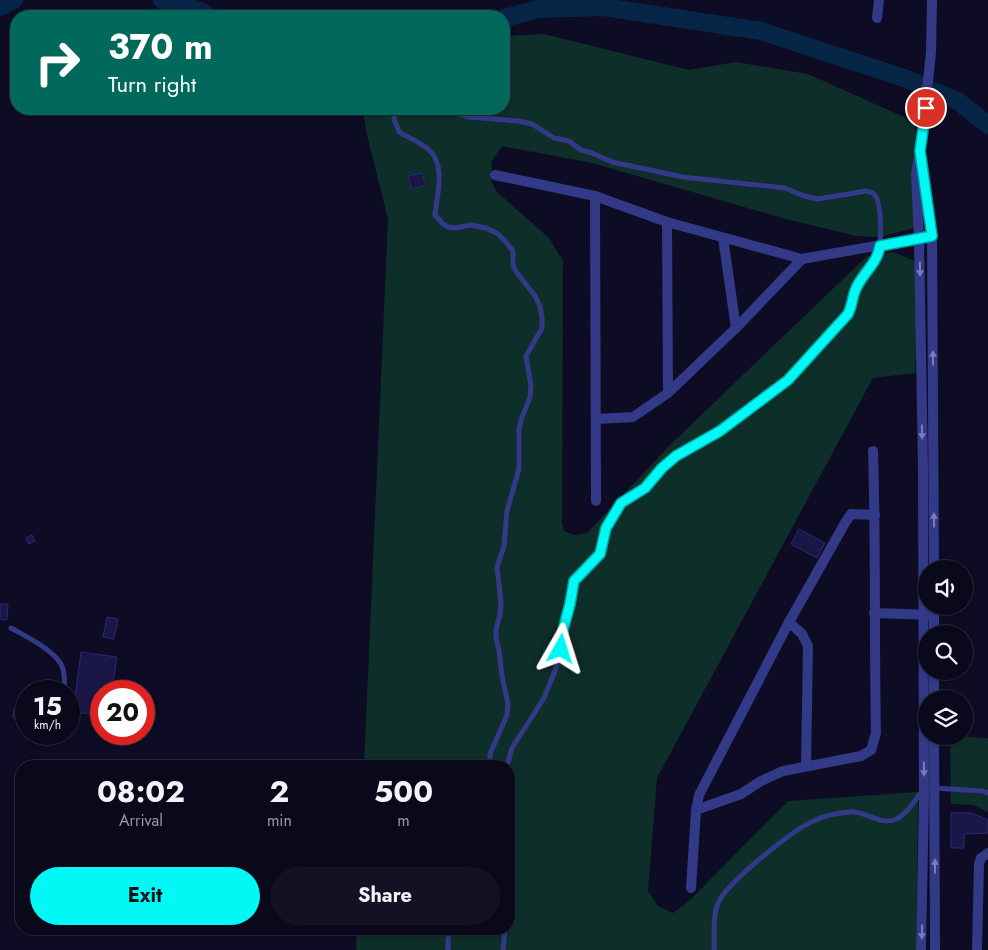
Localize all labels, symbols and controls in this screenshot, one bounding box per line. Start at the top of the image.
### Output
text: 370 m [108,22,213,72]
icon: right [25,30,90,95]
text: Turn right [108,68,196,100]
pin [905,87,947,129]
icon: arrive [912,94,940,122]
one-way arrow [916,262,924,278]
one-way arrow [929,349,937,365]
one-way arrow [918,424,926,440]
one-way arrow [930,512,938,528]
map controls [918,560,973,745]
button: sound [918,560,973,615]
position arrow [534,622,586,674]
button: search [918,625,973,680]
speed limit sign: 20 [90,680,155,745]
text: 15 [33,688,62,724]
button: layers [918,690,973,745]
text: km/h [34,716,61,734]
one-way arrow [920,762,928,778]
text: 08:02 [97,770,185,813]
text: 2 [270,770,289,813]
text: 500 [374,770,433,813]
text: Arrival [119,809,163,832]
text: min [267,809,292,832]
text: m [397,809,410,832]
one-way arrow [931,858,939,874]
button: Exit [30,867,260,925]
button: Share [270,867,500,925]
one-way arrow [918,924,926,940]

